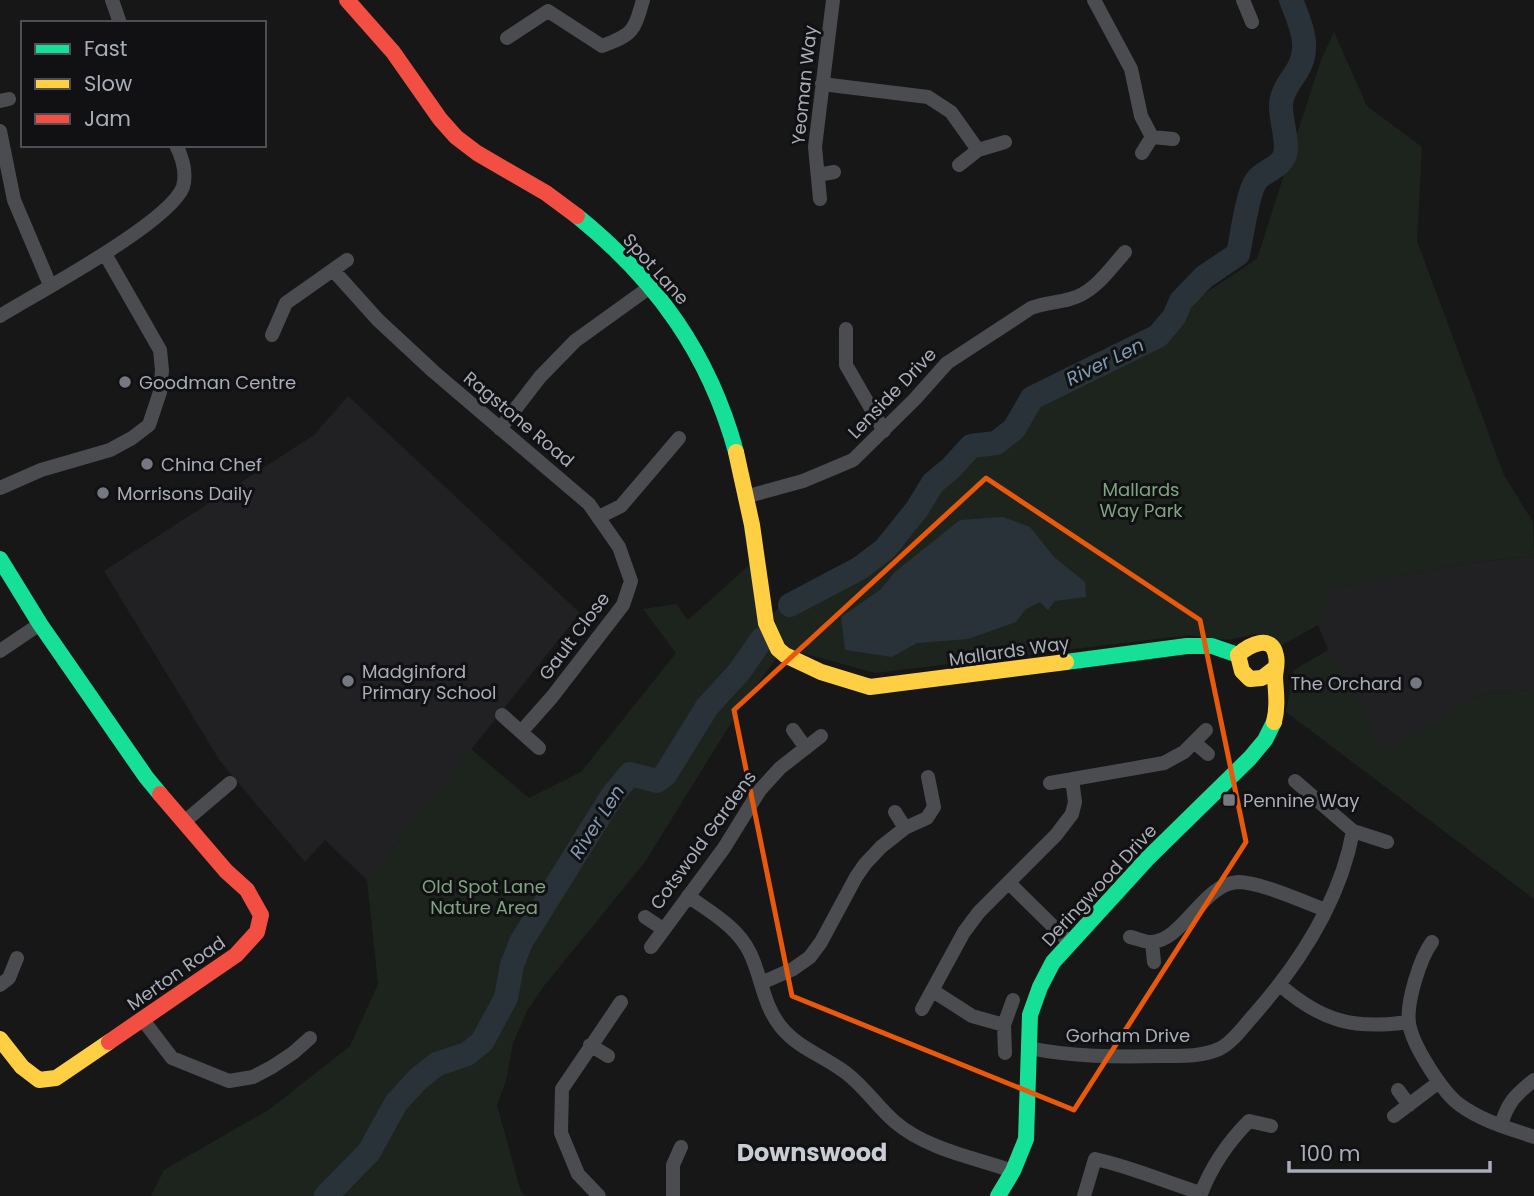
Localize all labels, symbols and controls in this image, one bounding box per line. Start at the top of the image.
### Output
legend [21,21,266,147]
street label: Yeoman Way [785,24,823,146]
text: Fast [84,34,127,63]
text: Slow [84,69,132,98]
text: Jam [84,104,131,133]
street label: Spot Lane [617,228,695,310]
water label: River Len [1062,332,1148,392]
street label: Lenside Drive [842,342,942,444]
street label: Ragstone Road [458,365,580,473]
place label: Goodman Centre [139,370,296,395]
marker: Goodman Centre [117,374,133,390]
place label: China Chef [161,452,262,477]
marker: China Chef [139,456,155,472]
park label: Mallards Way Park [1099,477,1183,523]
place label: Morrisons Daily [117,481,252,506]
marker: Morrisons Daily [95,485,111,501]
street label: Gault Close [533,587,615,685]
street label: Mallards Way [947,630,1071,672]
place label: Madginford Primary School [362,659,496,705]
place label: The Orchard [1290,671,1402,696]
marker: Madginford Primary School [340,673,356,689]
marker: The Orchard [1408,675,1424,691]
street label: Cotswold Gardens [644,765,762,915]
water label: River Len [563,780,631,864]
place label: Pennine Way [1243,788,1359,813]
marker: Pennine Way [1221,792,1237,808]
street label: Deringwood Drive [1036,818,1162,952]
park label: Old Spot Lane Nature Area [422,874,546,920]
street label: Merton Road [122,930,230,1016]
street label: Gorham Drive [1066,1023,1190,1048]
scale bar [1289,1130,1490,1174]
district label: Downswood [737,1136,887,1169]
text: 100 m [1300,1139,1360,1168]

